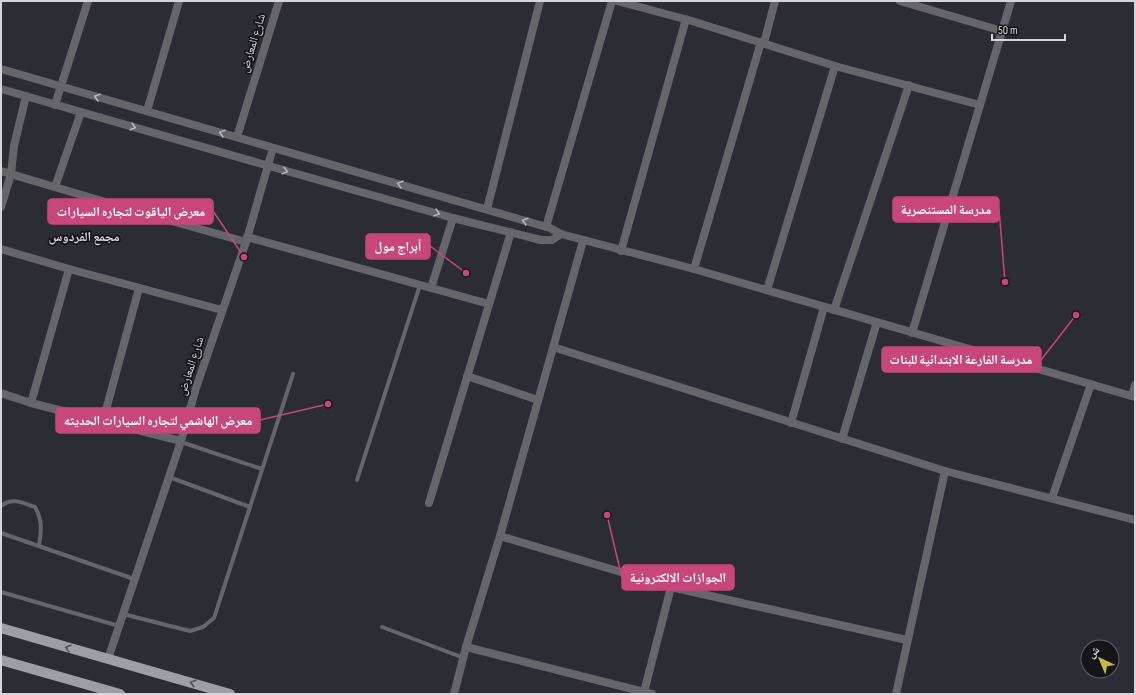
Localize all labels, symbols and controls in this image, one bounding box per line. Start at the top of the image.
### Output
street label: شارع المعارض [237,12,269,74]
scale bar [992,16,1065,42]
text: 50 m [998,23,1018,38]
one-way arrow [94,93,101,102]
one-way arrow [129,122,136,131]
one-way arrow [218,129,225,138]
one-way arrow [281,166,288,174]
one-way arrow [397,181,404,189]
callout: مدرسة المستنصرية [893,197,999,222]
callout: معرض الياقوت لتجاره السيارات [48,199,213,224]
text: مدرسة المستنصرية [901,202,991,218]
text: معرض الياقوت لتجاره السيارات [57,204,205,220]
one-way arrow [433,208,440,217]
one-way arrow [522,217,529,226]
district label: مجمع الفردوس [48,229,120,246]
callout: أبراج مول [366,234,430,259]
text: أبراج مول [374,239,422,255]
street label: شارع المعارض [174,335,208,397]
callout: مدرسة الفارعة الابتدائية للبنات [882,347,1041,372]
text: مدرسة الفارعة الابتدائية للبنات [889,352,1033,368]
callout: معرض الهاشمي لتجاره السيارات الحديثه [56,408,260,433]
text: معرض الهاشمي لتجاره السيارات الحديثه [64,413,252,431]
callout: الجوازات الالكترونية [622,565,734,590]
text: الجوازات الالكترونية [630,570,726,586]
north arrow [1080,639,1120,679]
text: ش [1085,643,1103,662]
one-way arrow [65,644,71,652]
one-way arrow [190,679,197,688]

